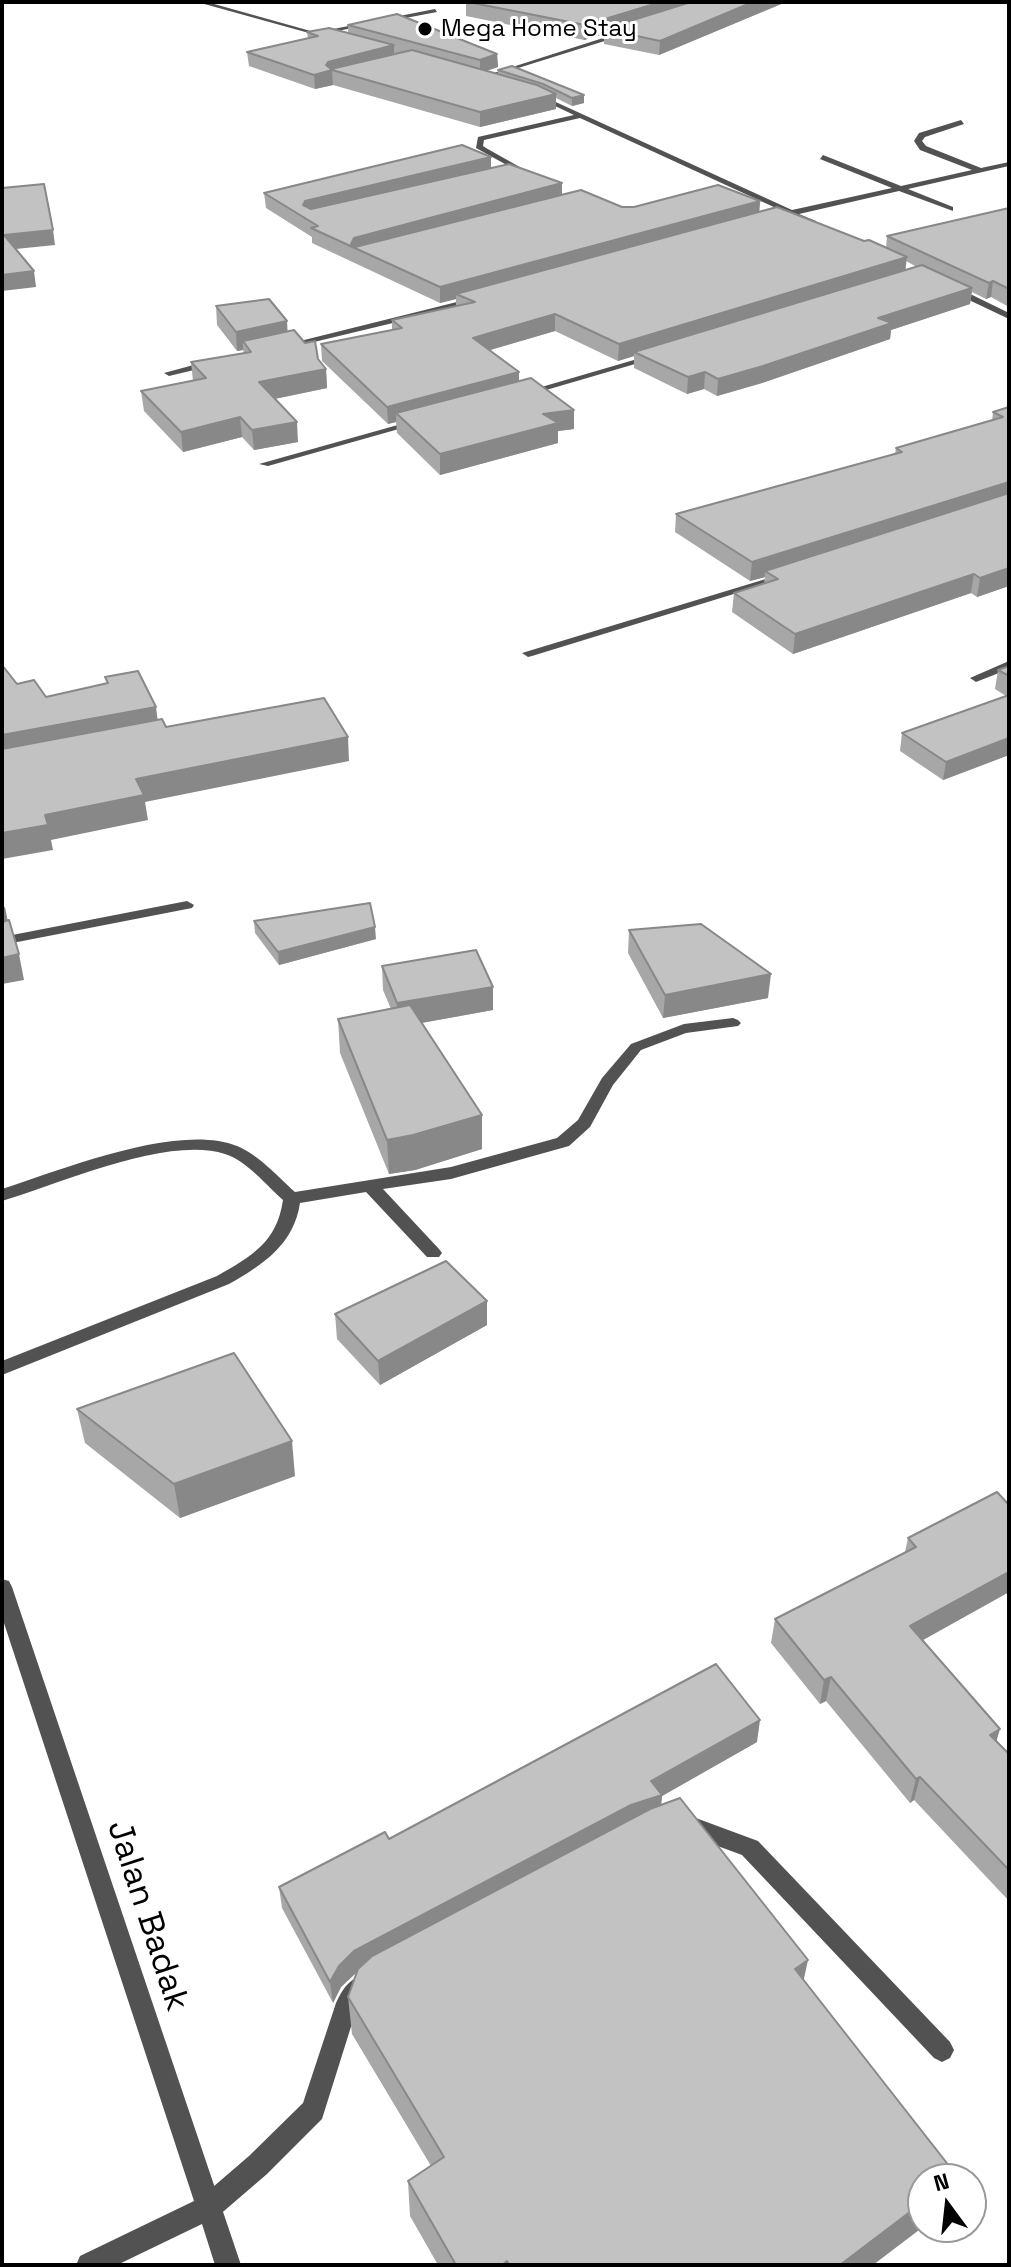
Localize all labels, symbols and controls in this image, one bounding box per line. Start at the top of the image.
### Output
place label: Mega Home Stay [441,15,637,43]
marker: Mega Home Stay [416,20,434,38]
street label: Jalan Badak [97,1816,197,2016]
north arrow [907,2163,987,2243]
text: N [931,2166,952,2197]

